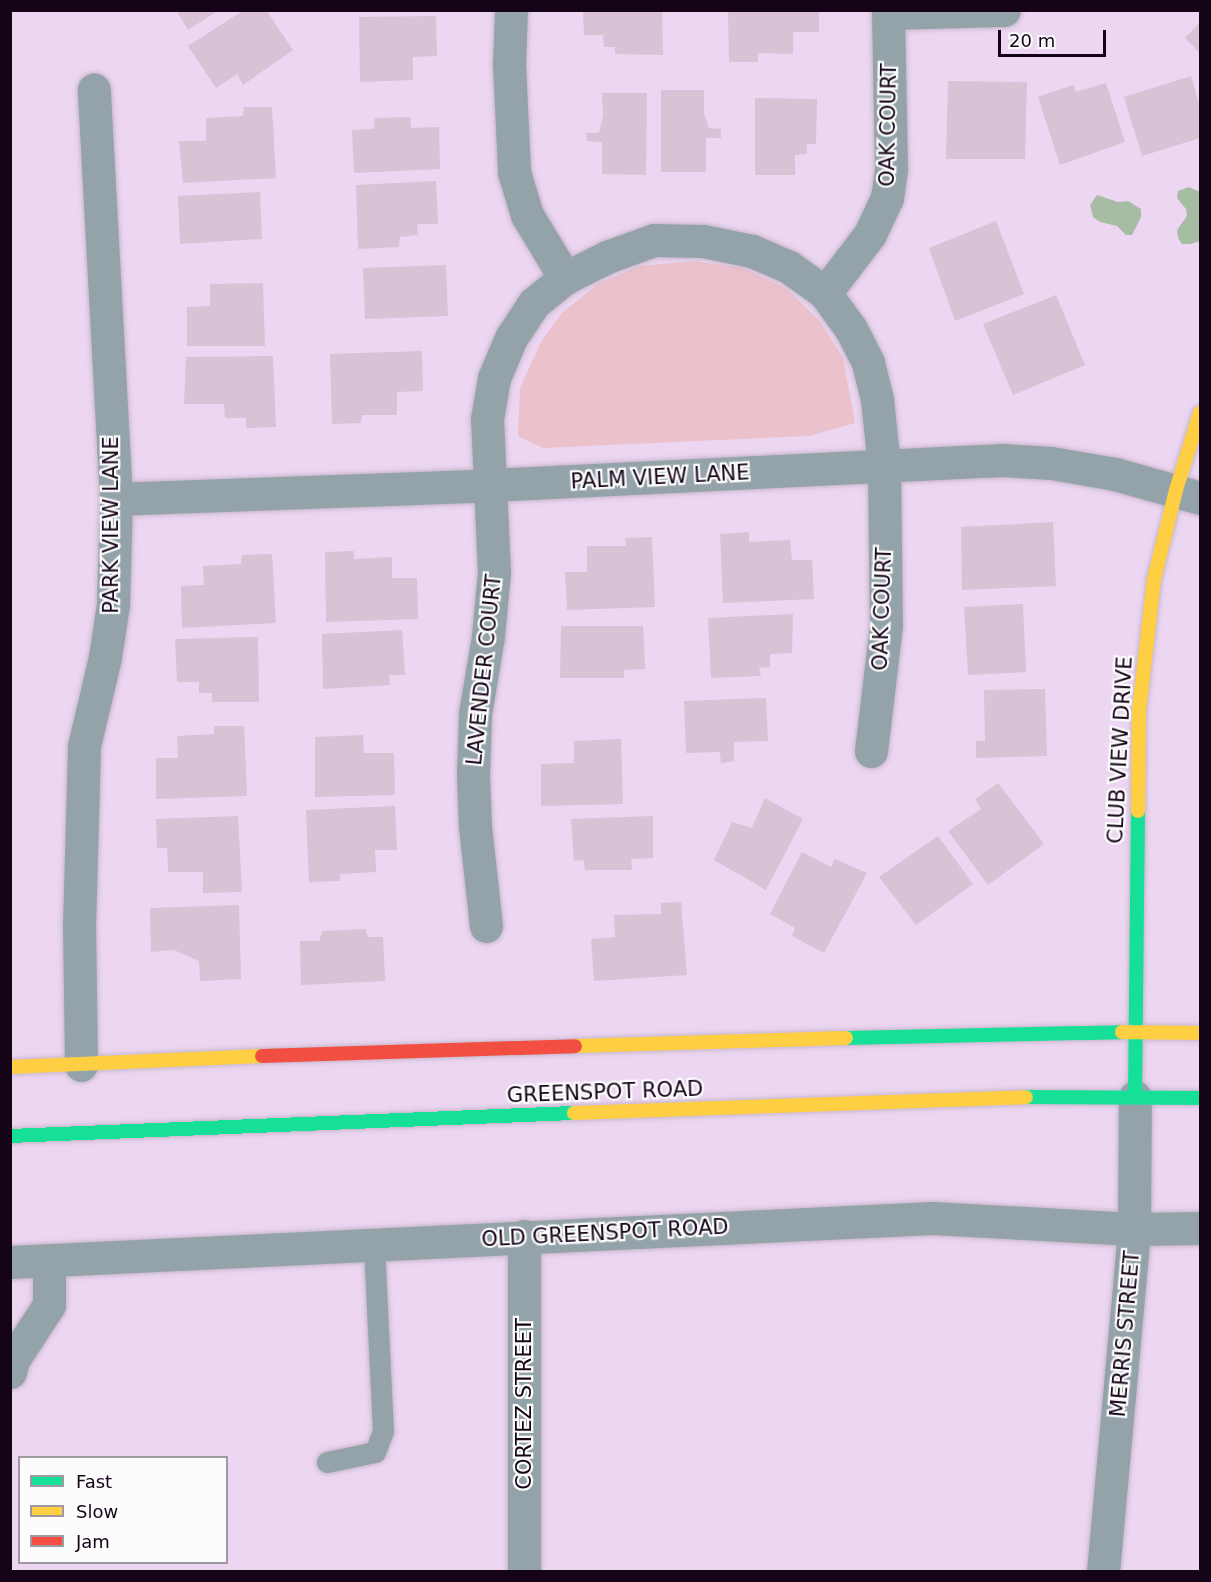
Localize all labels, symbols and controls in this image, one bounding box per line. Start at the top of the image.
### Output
scale bar [1001,18,1109,56]
text: 20 m [1009,30,1055,51]
street label: OAK COURT [874,63,902,187]
street label: PARK VIEW LANE [98,436,124,614]
street label: PALM VIEW LANE [570,460,750,494]
street label: OAK COURT [867,547,897,671]
street label: LAVENDER COURT [461,573,507,767]
street label: CLUB VIEW DRIVE [1103,656,1137,844]
street label: GREENSPOT ROAD [506,1076,704,1108]
street label: OLD GREENSPOT ROAD [481,1214,729,1252]
street label: MERRIS STREET [1105,1250,1145,1418]
street label: CORTEZ STREET [511,1318,537,1490]
legend [18,1456,228,1564]
text: Fast [76,1471,112,1492]
text: Slow [76,1501,118,1522]
text: Jam [76,1531,110,1552]

